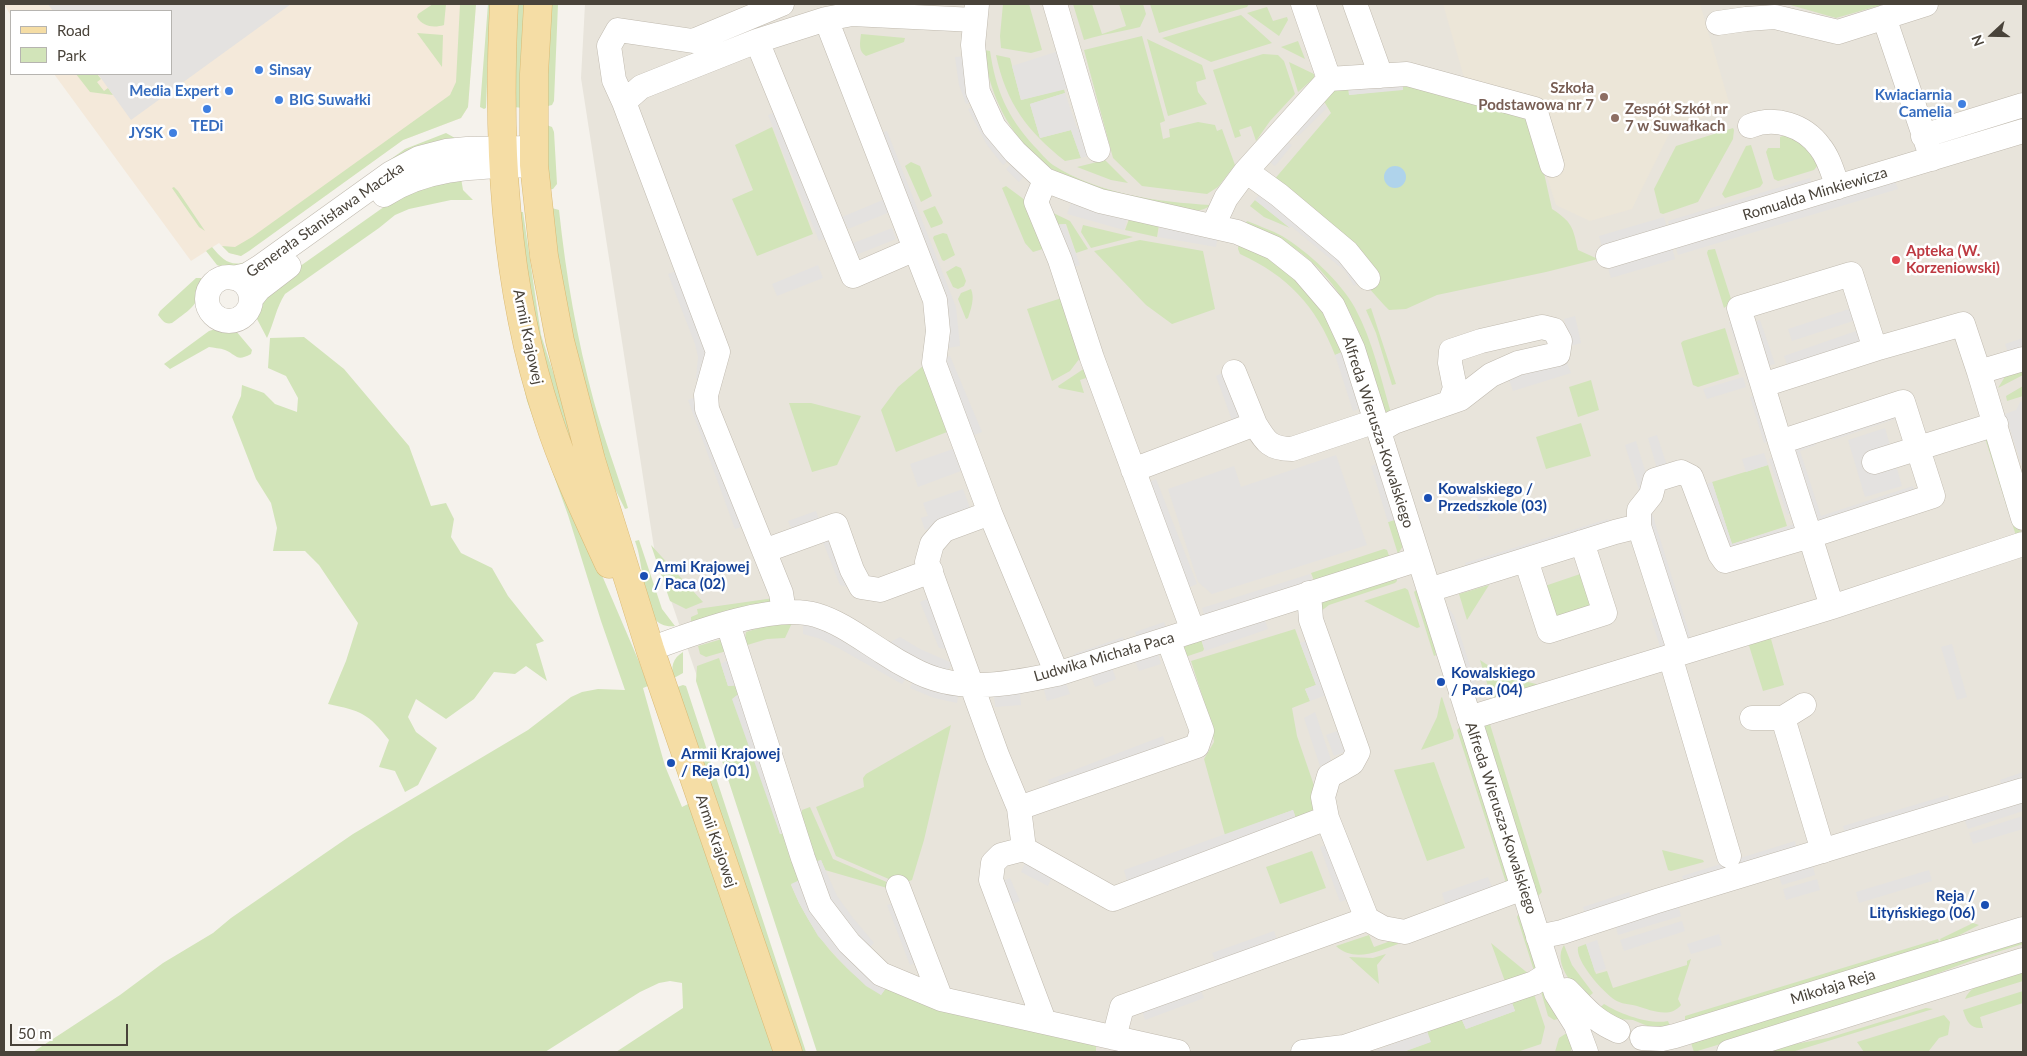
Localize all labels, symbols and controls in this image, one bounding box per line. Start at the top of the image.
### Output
legend [10,10,172,75]
north arrow [1967,10,2017,60]
text: Road [57,21,90,39]
text: N [1968,32,1987,49]
text: Park [57,46,86,64]
place label: Sinsay [269,61,311,79]
marker: Sinsay [253,64,265,76]
place label: Szkoła Podstawowa nr 7 [1478,79,1594,114]
place label: Media Expert [129,82,219,100]
marker: Media Expert [223,85,235,97]
place label: Kwiaciarnia Camelia [1875,86,1952,121]
place label: BIG Suwałki [289,91,371,109]
marker: Szkoła Podstawowa nr 7 [1598,91,1610,103]
marker: BIG Suwałki [273,94,285,106]
marker: Kwiaciarnia Camelia [1956,98,1968,110]
place label: Zespół Szkół nr 7 w Suwałkach [1625,100,1728,135]
marker: TEDi [201,103,213,115]
marker: Zespół Szkół nr 7 w Suwałkach [1609,112,1621,124]
place label: TEDi [191,117,223,135]
place label: JYSK [129,124,163,142]
marker: JYSK [167,127,179,139]
street label: Generała Stanisława Maczka [243,159,407,281]
street label: Romualda Minkiewicza [1740,163,1890,225]
place label: Apteka (W. Korzeniowski) [1906,242,2000,277]
marker: Apteka (W. Korzeniowski) [1890,254,1902,266]
street label: Armii Krajowej [509,288,547,386]
street label: Alfreda Wierusza-Kowalskiego [1338,334,1418,530]
place label: Kowalskiego / Przedszkole (03) [1438,480,1547,515]
marker: Kowalskiego / Przedszkole (03) [1422,492,1434,504]
place label: Armi Krajowej / Paca (02) [654,558,749,593]
marker: Armi Krajowej / Paca (02) [638,570,650,582]
street label: Ludwika Michała Paca [1032,628,1176,686]
place label: Kowalskiego / Paca (04) [1451,664,1535,699]
marker: Kowalskiego / Paca (04) [1435,676,1447,688]
street label: Alfreda Wierusza-Kowalskiego [1461,720,1541,916]
place label: Armii Krajowej / Reja (01) [681,745,780,780]
marker: Armii Krajowej / Reja (01) [665,757,677,769]
street label: Armii Krajowej [692,792,740,890]
place label: Reja / Lityńskiego (06) [1869,887,1975,922]
marker: Reja / Lityńskiego (06) [1979,899,1991,911]
street label: Mikołaja Reja [1788,966,1878,1008]
scale bar [12,1014,130,1046]
text: 50 m [18,1024,52,1042]

